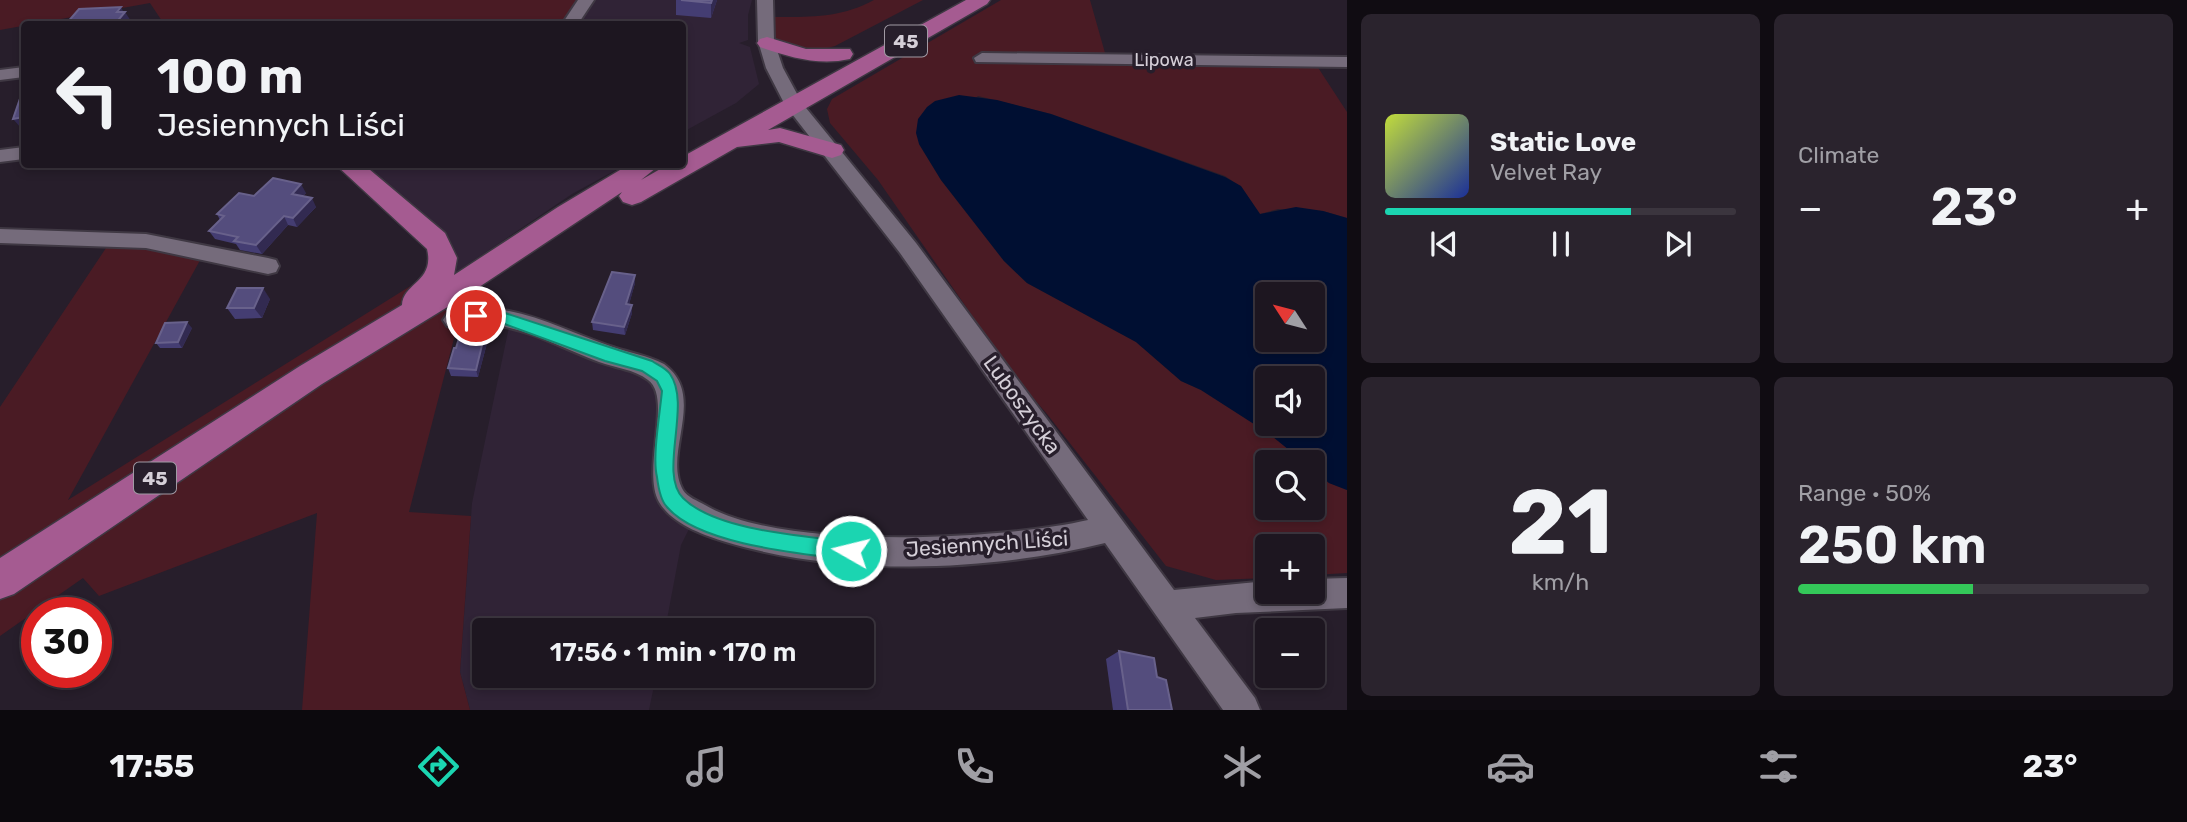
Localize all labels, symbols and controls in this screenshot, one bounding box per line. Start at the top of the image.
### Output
road number: 45 [885,25,927,56]
text: 100 m [157,47,303,105]
icon: left [42,49,133,140]
street label: Lipowa [1134,49,1194,71]
text: Jesiennych Liści [157,106,405,144]
text: Static Love [1490,127,1636,158]
text: Climate [1798,141,1879,169]
text: Velvet Ray [1490,158,1602,186]
text: 23° [1930,176,2018,238]
text: − [1798,185,1823,231]
text: + [2125,185,2149,231]
icon: previous [1425,225,1463,263]
icon: pause [1542,225,1580,263]
icon: next [1659,225,1697,263]
north arrow [1255,282,1325,352]
map controls [1255,282,1325,688]
pin [446,286,506,346]
icon: arrive [457,297,495,335]
street label: Luboszycka [978,351,1066,459]
button: sound [1255,366,1325,436]
button: search [1255,450,1325,520]
road number: 45 [134,463,176,494]
text: 21 [1508,468,1613,576]
text: Range · 50% [1798,479,1931,507]
position arrow [814,514,888,588]
text: 250 km [1798,514,1987,576]
street label: Jesiennych Liści [905,525,1069,562]
button: + [1255,534,1325,604]
text: km/h [1532,568,1589,596]
speed limit sign: 30 [21,597,112,688]
button: − [1255,618,1325,688]
text: 17:56 · 1 min · 170 m [550,637,796,668]
icon: directions [414,742,463,791]
icon: music [682,742,731,791]
icon: phone [950,742,999,791]
icon: climate [1218,742,1267,791]
icon: car [1486,742,1535,791]
icon: filters [1754,742,1803,791]
text: 17:55 [110,747,195,785]
text: 23° [2022,747,2077,785]

